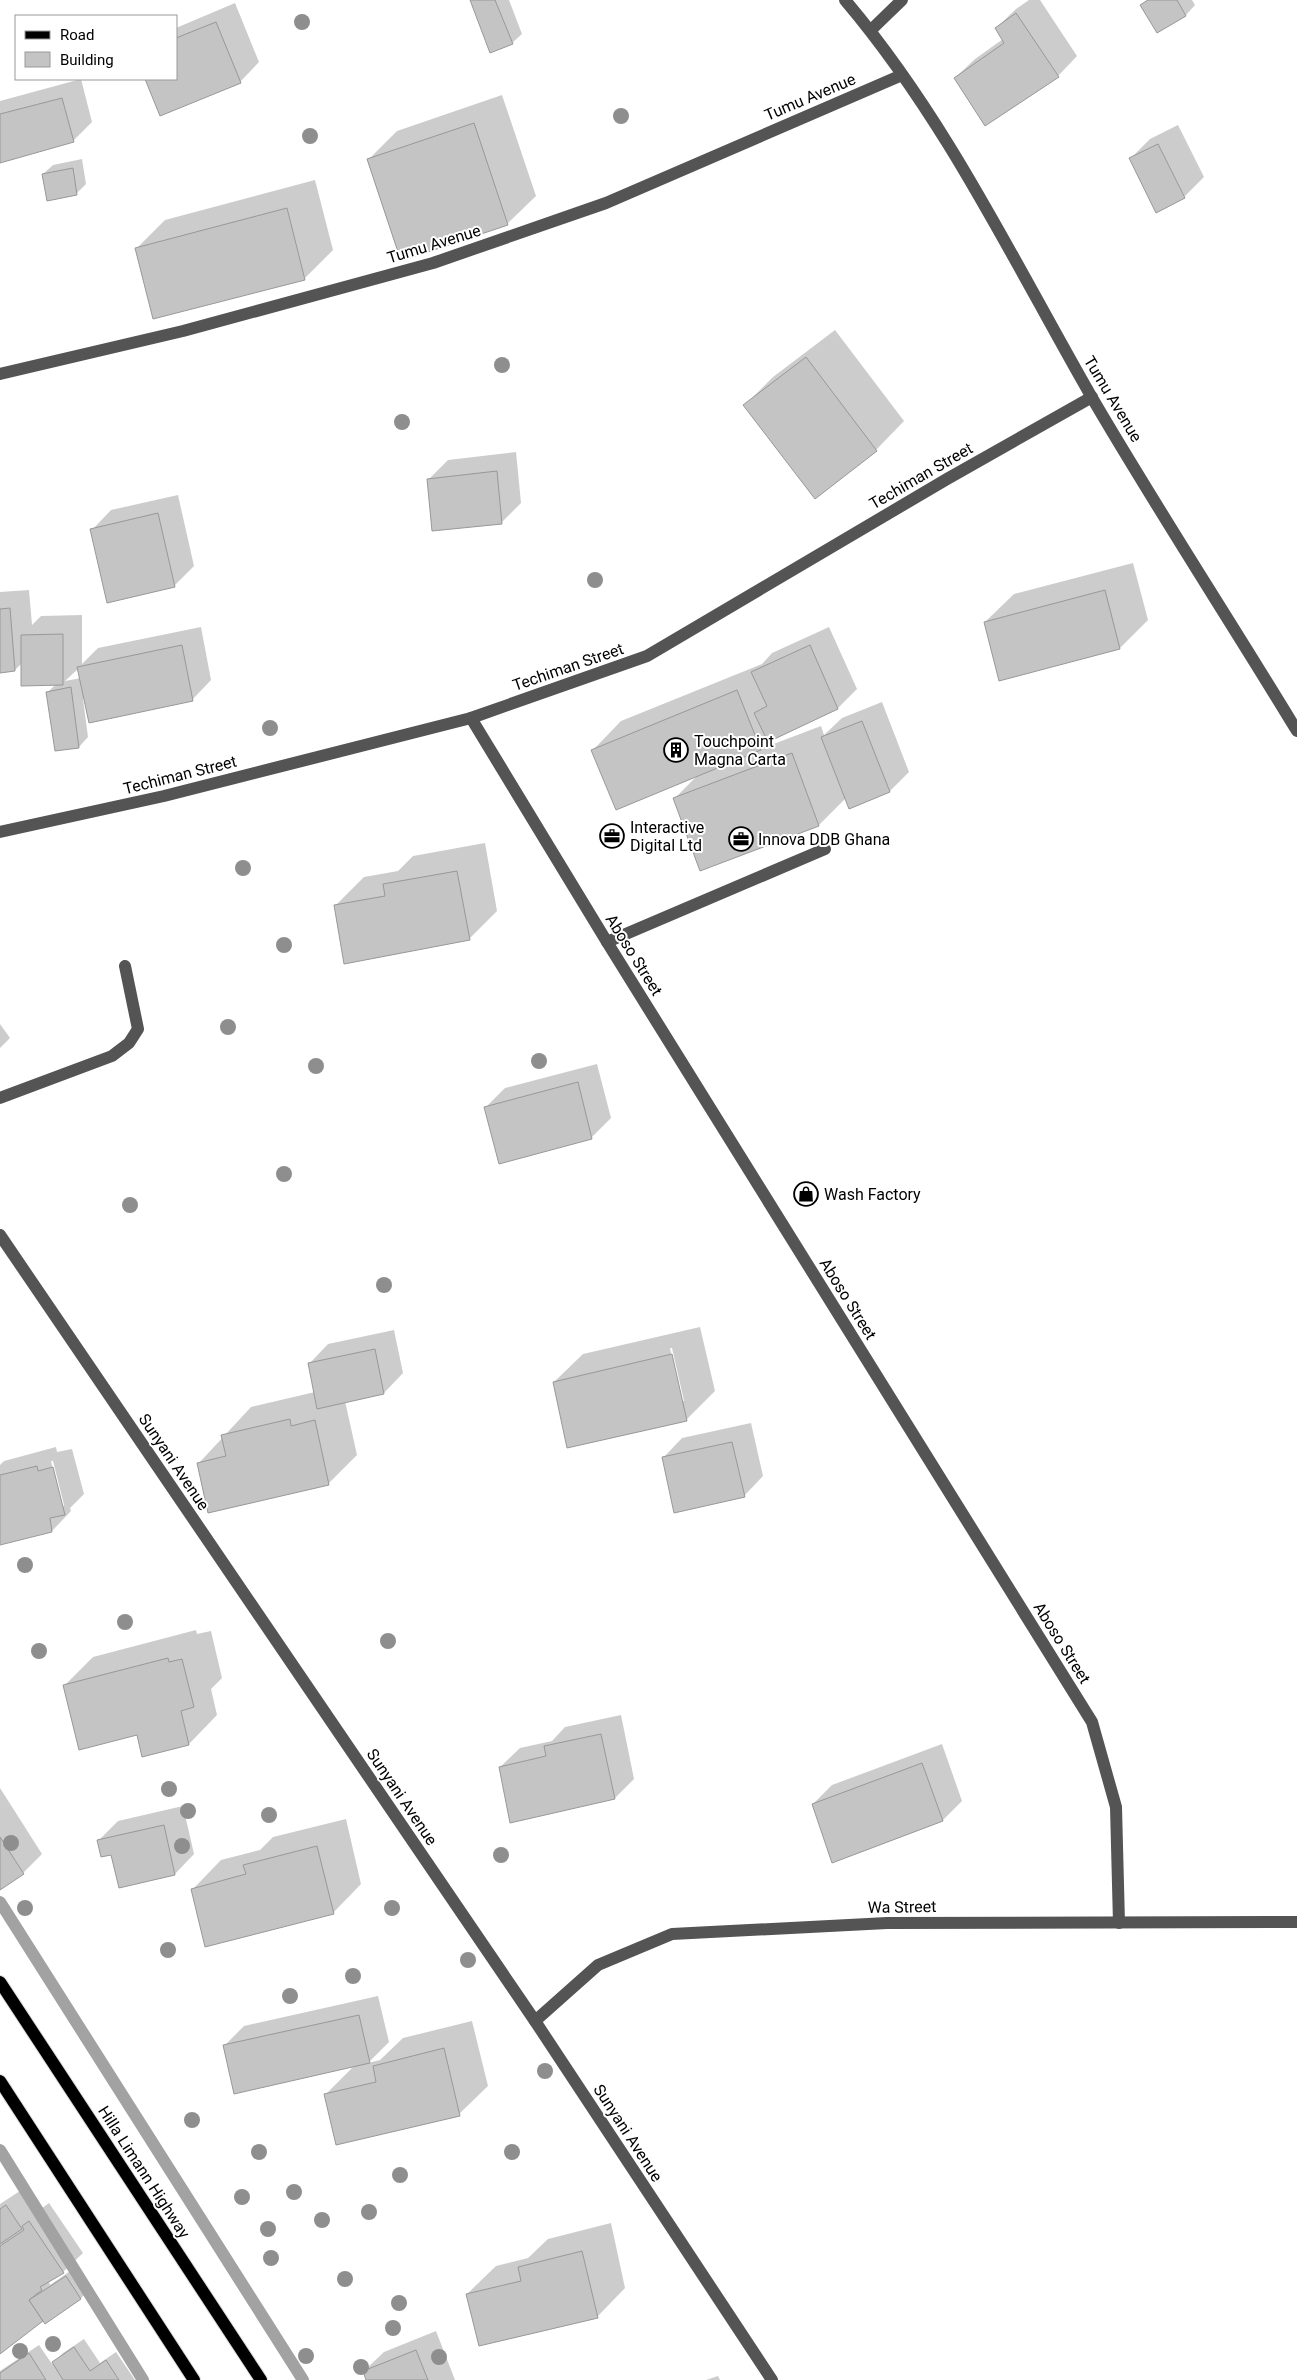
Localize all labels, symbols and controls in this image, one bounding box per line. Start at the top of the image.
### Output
legend [15,15,178,80]
text: Road [60,26,94,44]
text: Building [60,51,114,69]
street label: Tumu Avenue [762,69,858,125]
street label: Tumu Avenue [385,221,483,267]
street label: Tumu Avenue [1080,353,1146,445]
street label: Techiman Street [866,439,976,513]
street label: Techiman Street [510,639,626,695]
place label: Touchpoint Magna Carta [694,732,786,769]
building icon: Touchpoint Magna Carta [663,737,689,763]
street label: Techiman Street [121,752,239,798]
place label: Interactive Digital Ltd [630,818,704,855]
office icon: Interactive Digital Ltd [599,823,625,849]
office icon: Innova DDB Ghana [728,826,754,852]
place label: Innova DDB Ghana [758,830,890,849]
street label: Aboso Street [602,911,666,999]
shop icon: Wash Factory [793,1181,819,1207]
place label: Wash Factory [824,1185,921,1204]
street label: Aboso Street [816,1255,880,1343]
street label: Sunyani Avenue [135,1410,213,1514]
street label: Aboso Street [1030,1599,1094,1687]
street label: Sunyani Avenue [363,1745,441,1849]
street label: Wa Street [867,1897,937,1917]
street label: Sunyani Avenue [589,2081,667,2185]
street label: Hilla Limann Highway [94,2102,194,2242]

